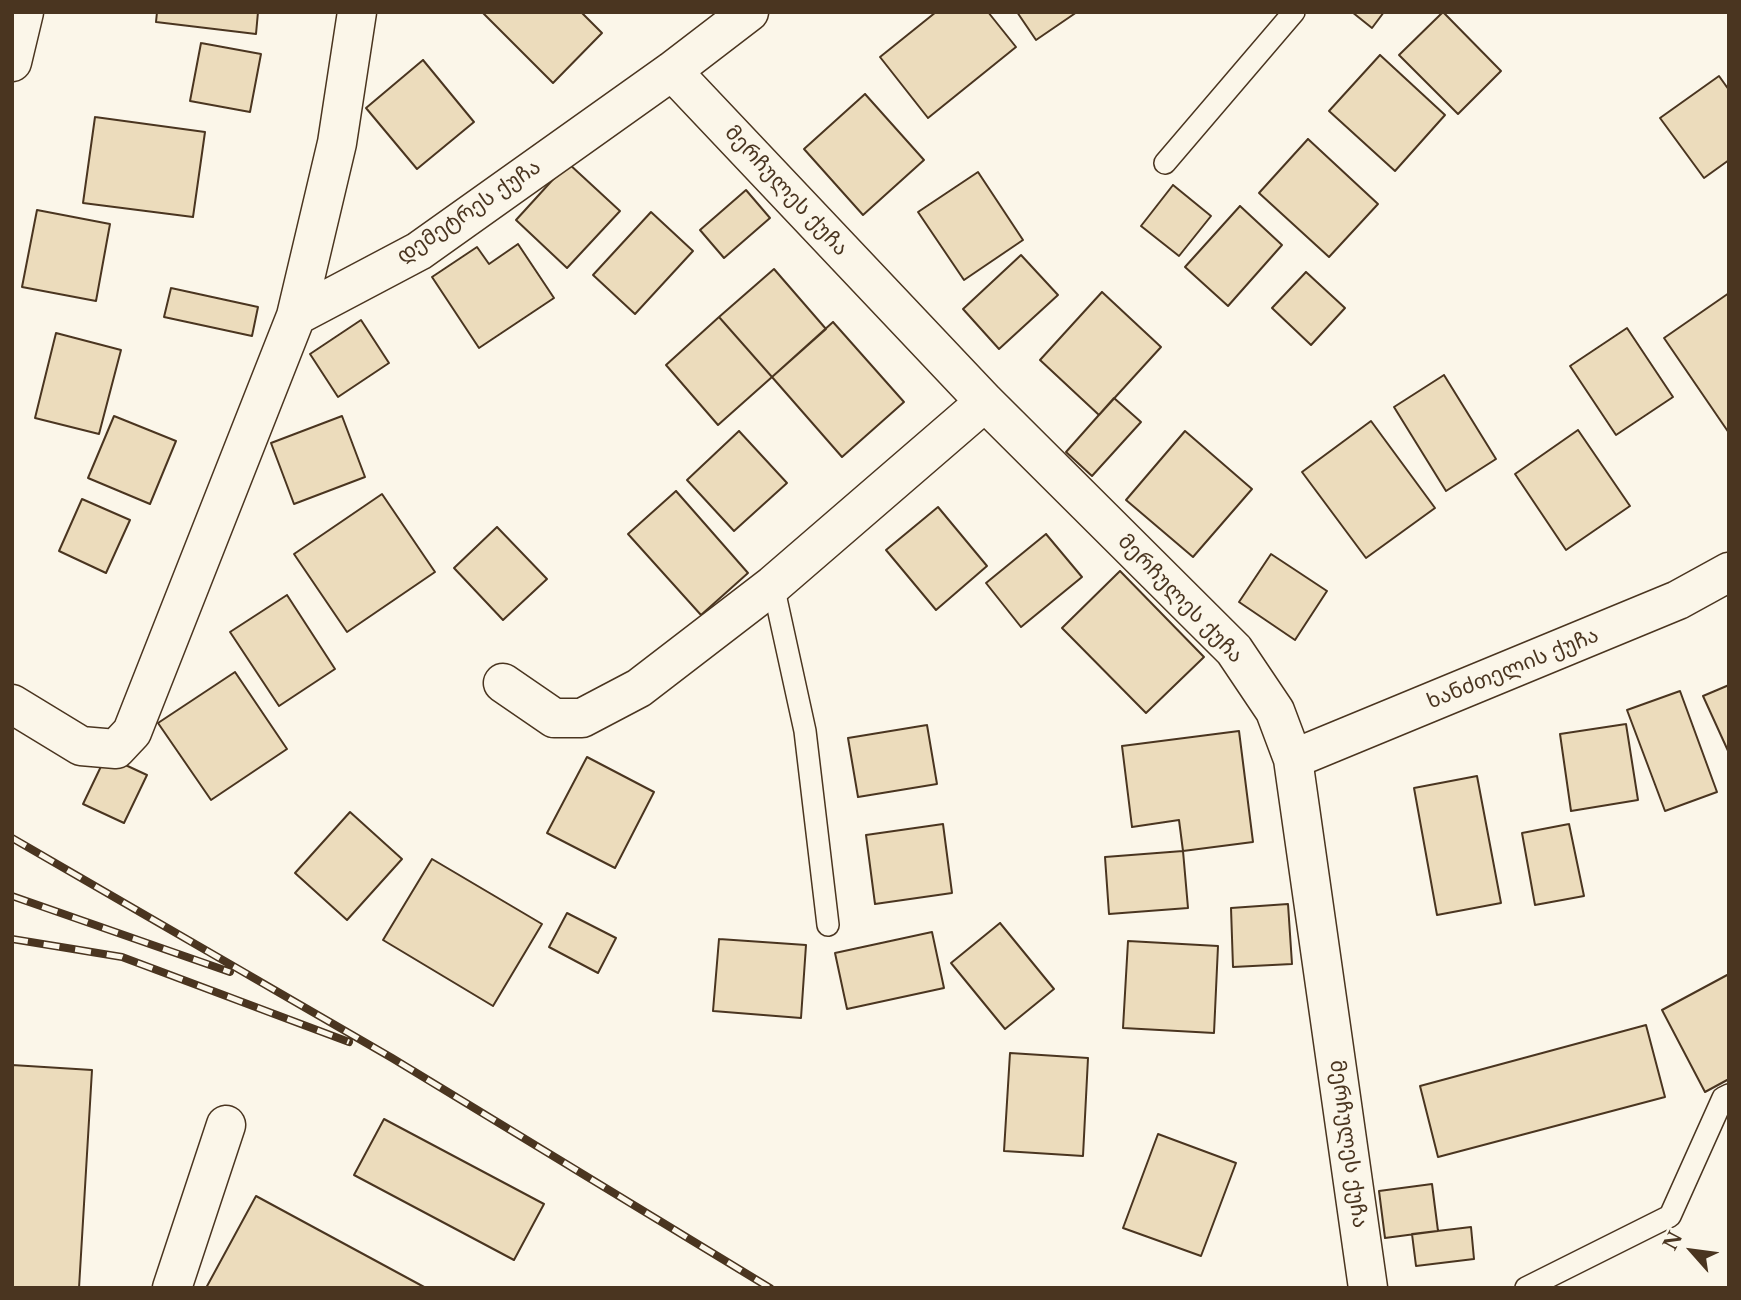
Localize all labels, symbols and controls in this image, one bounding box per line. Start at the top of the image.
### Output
street label: მერჩულეს ქუჩა [719,121,853,261]
street label: დემეტრეს ქუჩა [392,155,546,269]
street label: მერჩულეს ქუჩა [1112,529,1248,669]
street label: ხანძთელის ქუჩა [1423,623,1603,715]
street label: მერჩულეს ქუჩა [1324,1058,1372,1230]
north arrow [1657,1216,1727,1286]
text: N [1659,1228,1687,1254]

